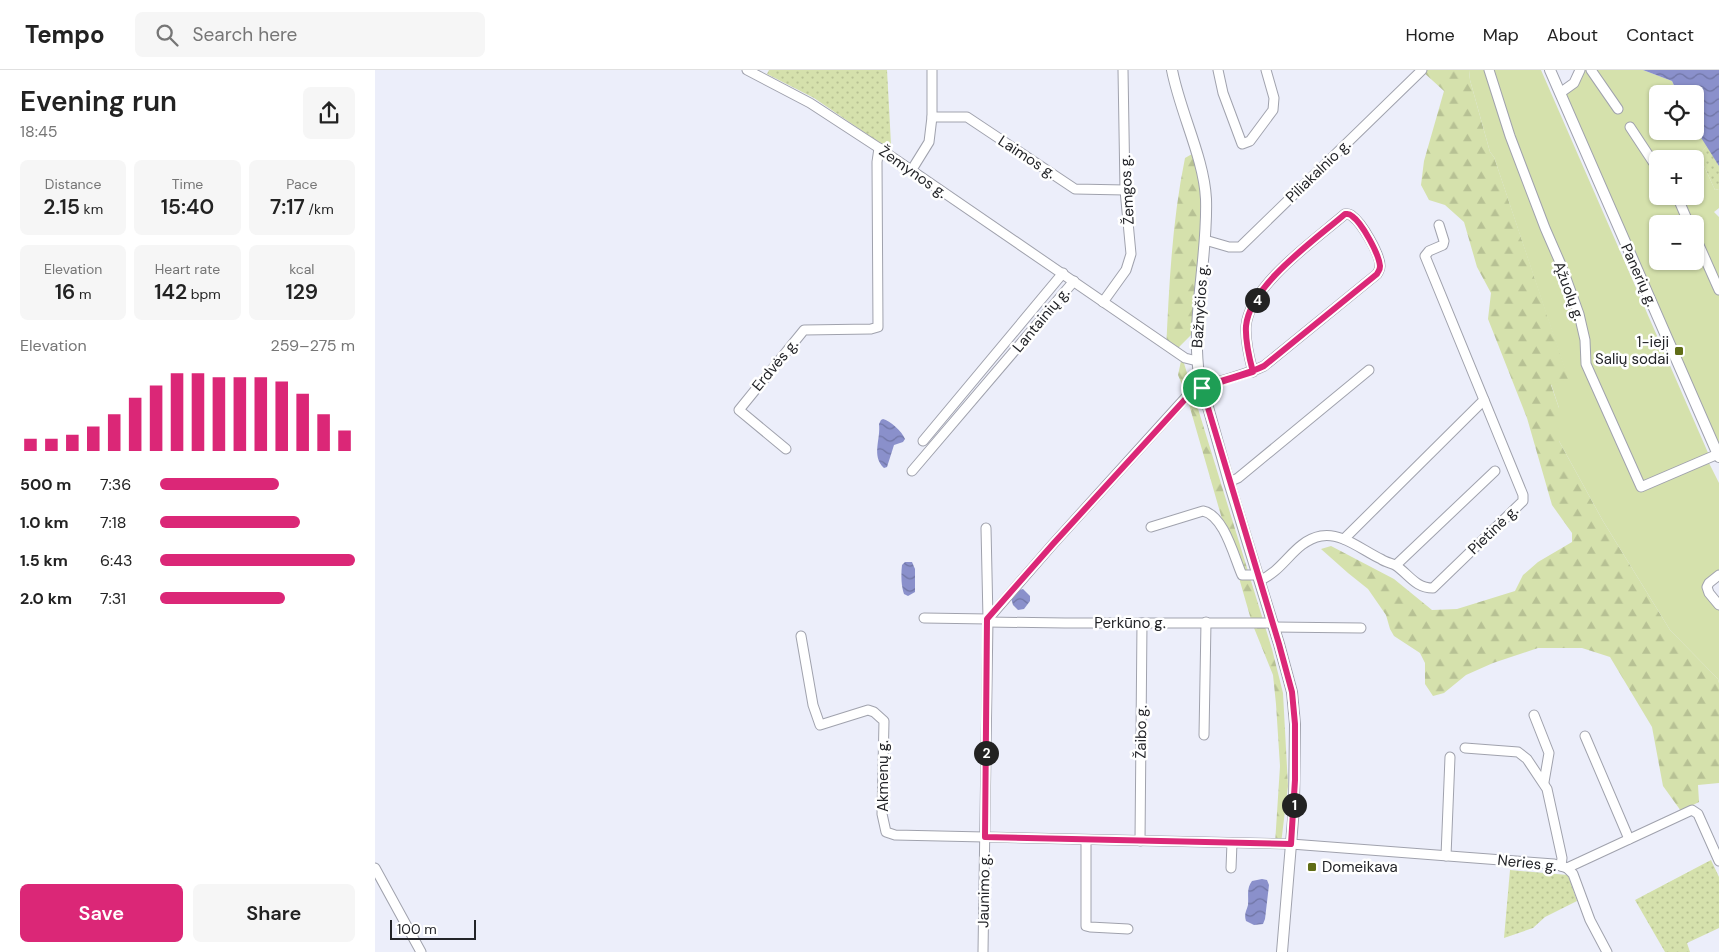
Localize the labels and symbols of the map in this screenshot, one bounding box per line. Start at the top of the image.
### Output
street label: Laimos g. [994,131,1060,183]
street label: Piliakalnio g. [1281,135,1355,207]
street label: Žemynos g. [875,141,951,203]
street label: Žemgos g. [1115,155,1139,225]
street label: Panerių g. [1616,240,1662,310]
street label: Ąžuolų g. [1549,259,1589,323]
street label: Bažnyčios g. [1187,263,1213,349]
street label: Lantainių g. [1008,284,1074,356]
pin: 4 [1245,288,1269,312]
place label: 1-ieji Salių sodai [1595,332,1669,369]
street label: Erdvės g. [747,335,803,395]
marker: 1-ieji Salių sodai [1673,345,1685,357]
pin [1181,367,1223,409]
street label: Pietinė g. [1464,501,1522,559]
street label: Perkūno g. [1094,613,1166,633]
street label: Žaibo g. [1131,705,1151,759]
street label: Akmenų g. [873,740,893,812]
pin: 2 [973,740,999,766]
pin: 1 [1281,792,1307,818]
street label: Neries g. [1496,850,1558,876]
street label: Jaunimo g. [973,854,995,928]
place label: Domeikava [1322,857,1398,877]
marker: Domeikava [1306,861,1318,873]
scale bar [390,917,476,940]

